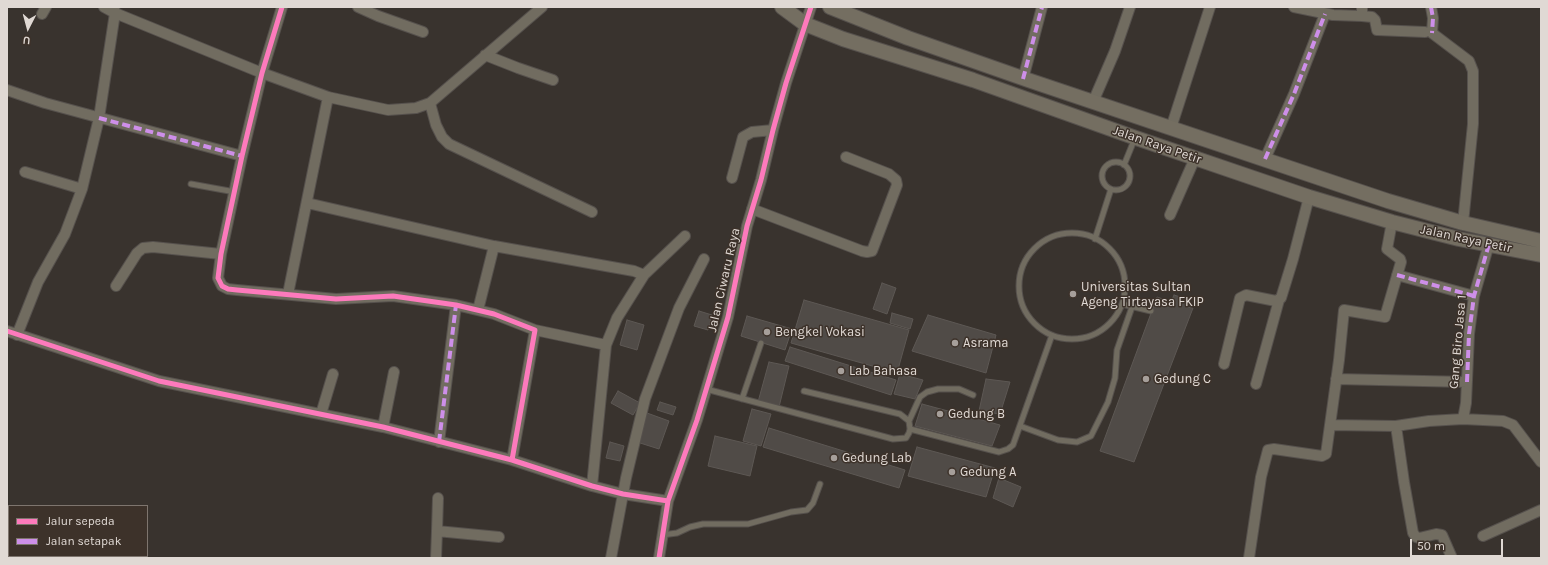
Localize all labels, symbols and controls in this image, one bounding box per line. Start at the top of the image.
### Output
north arrow [8,8,48,48]
text: U [22,34,31,47]
street label: Jalan Raya Petir [1111,123,1203,167]
street label: Jalan Raya Petir [1419,222,1513,256]
street label: Jalan Ciwaru Raya [704,226,744,334]
place label: Universitas Sultan Ageng Tirtayasa FKIP [1081,279,1204,310]
marker: Universitas Sultan Ageng Tirtayasa FKIP [1068,289,1078,299]
street label: Gang Biro Jasa 1 [1446,294,1470,390]
place label: Bengkel Vokasi [775,324,865,340]
marker: Bengkel Vokasi [762,327,772,337]
place label: Asrama [963,335,1008,351]
marker: Asrama [950,338,960,348]
place label: Lab Bahasa [849,363,917,379]
marker: Lab Bahasa [836,366,846,376]
place label: Gedung C [1154,371,1211,387]
marker: Gedung C [1141,374,1151,384]
place label: Gedung B [948,406,1005,422]
marker: Gedung B [935,409,945,419]
place label: Gedung Lab [842,450,912,466]
marker: Gedung Lab [829,453,839,463]
place label: Gedung A [960,464,1016,480]
marker: Gedung A [947,467,957,477]
legend [8,505,148,557]
text: Jalur sepeda [46,514,115,528]
scale bar [1412,531,1505,557]
text: Jalan setapak [46,534,121,548]
text: 50 m [1417,539,1445,553]

